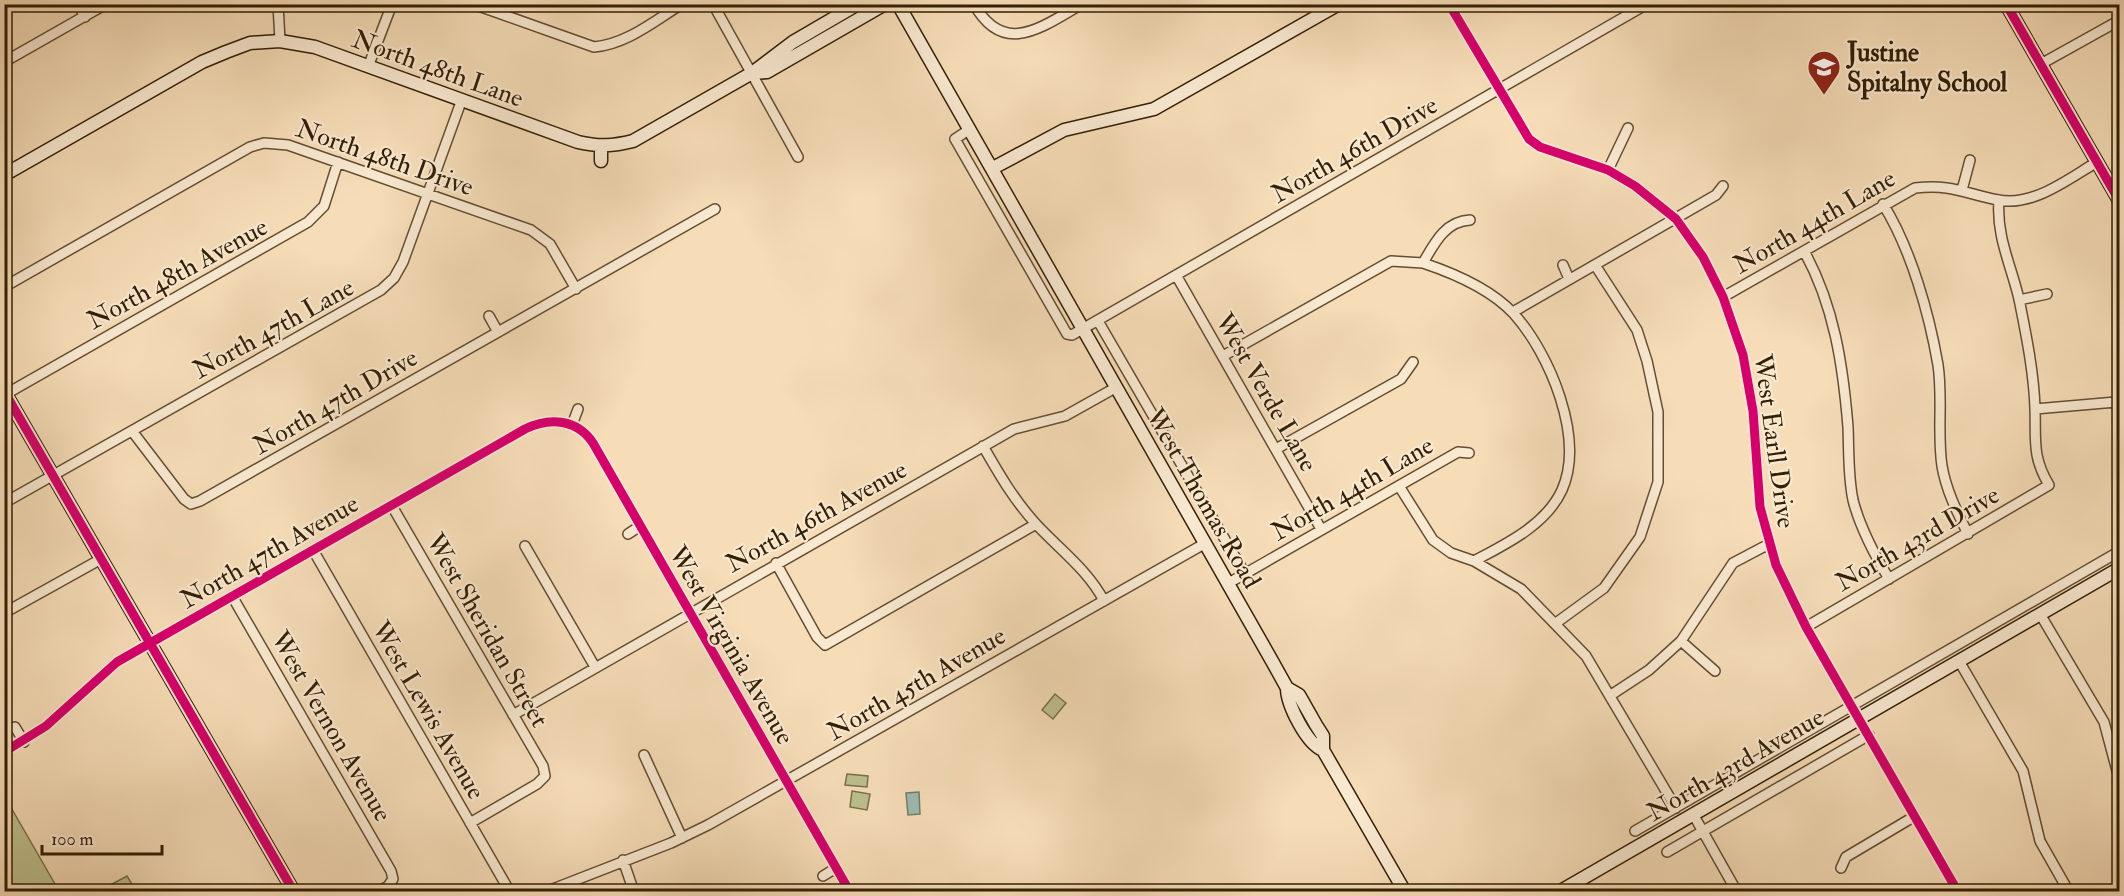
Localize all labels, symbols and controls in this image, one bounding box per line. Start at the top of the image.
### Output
street label: North 48th Lane [348,23,528,115]
place label: Justine Spitalny School [1845,37,2008,100]
school or university icon: Justine Spitalny School [1806,49,1842,96]
street label: North 46th Drive [1266,89,1443,210]
street label: North 48th Drive [292,113,478,203]
street label: North 44th Lane [1728,163,1901,281]
street label: North 48th Avenue [82,211,273,337]
street label: North 47th Lane [187,271,360,386]
street label: West Verde Lane [1207,307,1324,477]
street label: North 47th Drive [247,342,424,462]
street label: West Earll Drive [1746,351,1802,530]
street label: West Thomas Road [1138,402,1268,595]
street label: North 44th Lane [1266,430,1439,548]
street label: North 46th Avenue [720,454,913,580]
street label: North 43rd Drive [1830,479,2005,599]
street label: North 47th Avenue [175,488,364,616]
street label: West Sheridan Street [418,527,556,733]
street label: West Virginia Avenue [661,540,801,751]
street label: West Lewis Avenue [364,615,492,805]
street label: North 45th Avenue [822,620,1012,748]
street label: West Vernon Avenue [263,625,399,828]
street label: North 43rd Avenue [1641,701,1830,829]
scale bar [42,818,162,856]
text: 100 m [51,828,94,851]

